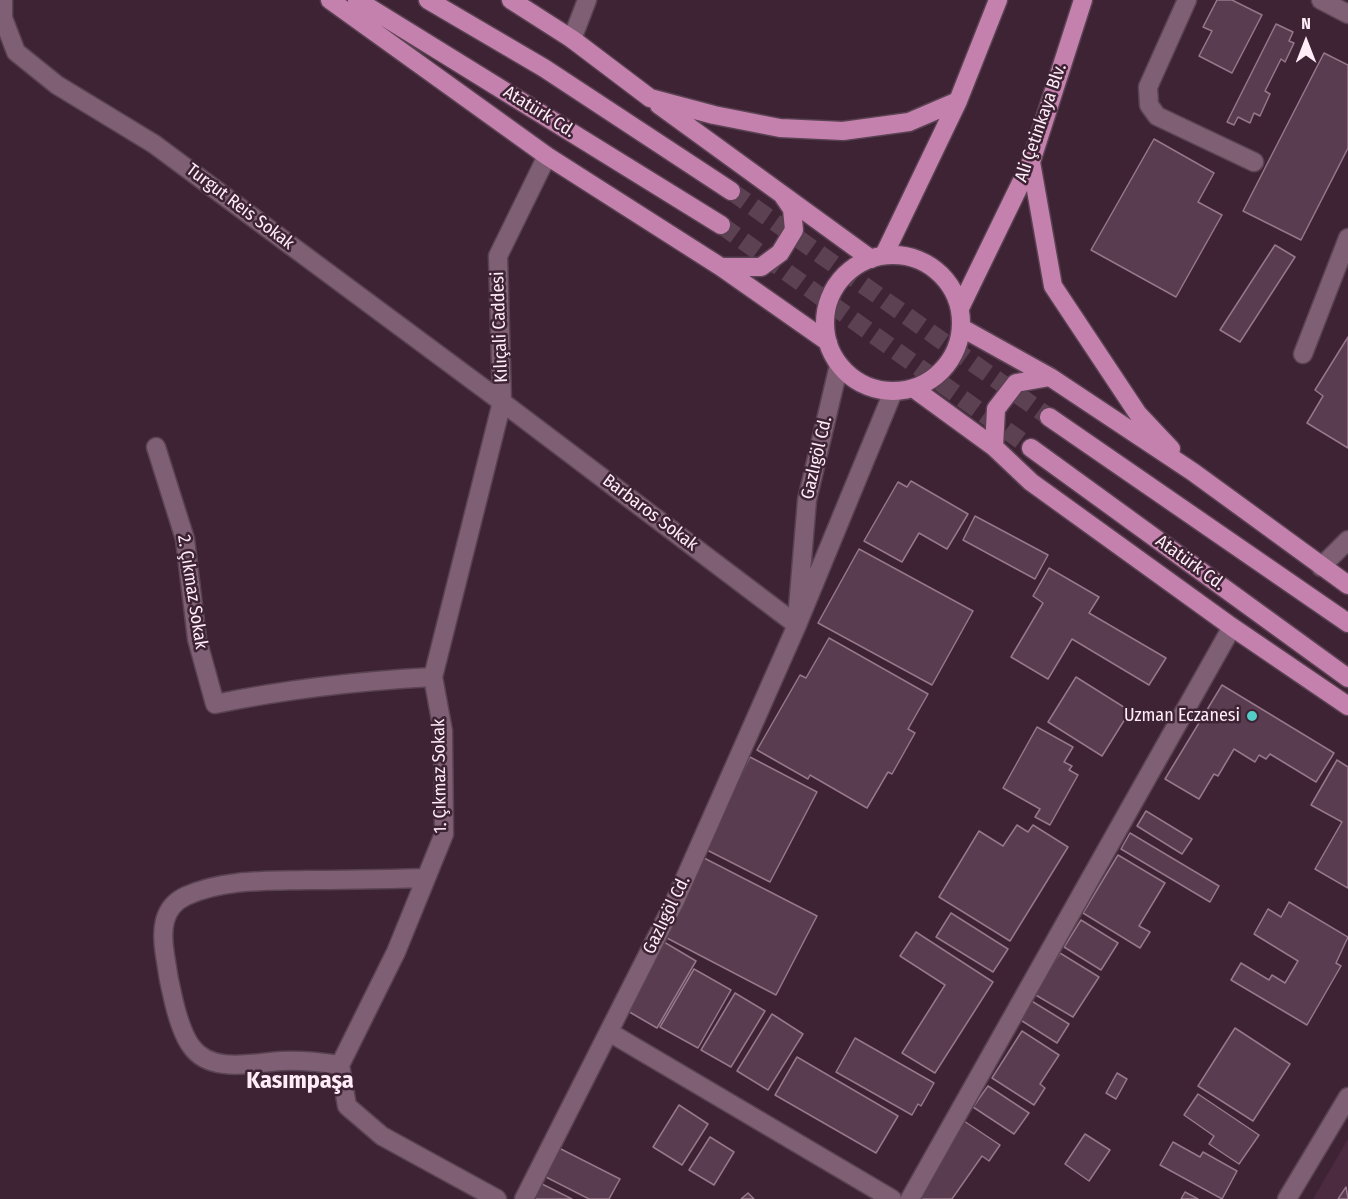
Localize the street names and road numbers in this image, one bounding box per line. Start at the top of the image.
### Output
street label: Ali Çetinkaya Blv. [1011,61,1071,185]
street label: Atatürk Cd. [499,82,579,142]
street label: Turgut Reis Sokak [182,159,298,255]
street label: Kılıçali Caddesi [487,271,513,383]
street label: Gazlıgöl Cd. [797,414,837,502]
street label: Barbaros Sokak [598,470,702,556]
street label: Atatürk Cd. [1151,531,1229,595]
street label: 2. Çıkmaz Sokak [172,533,212,651]
street label: 1. Çıkmaz Sokak [428,719,452,833]
street label: Gazlıgöl Cd. [639,872,695,958]

